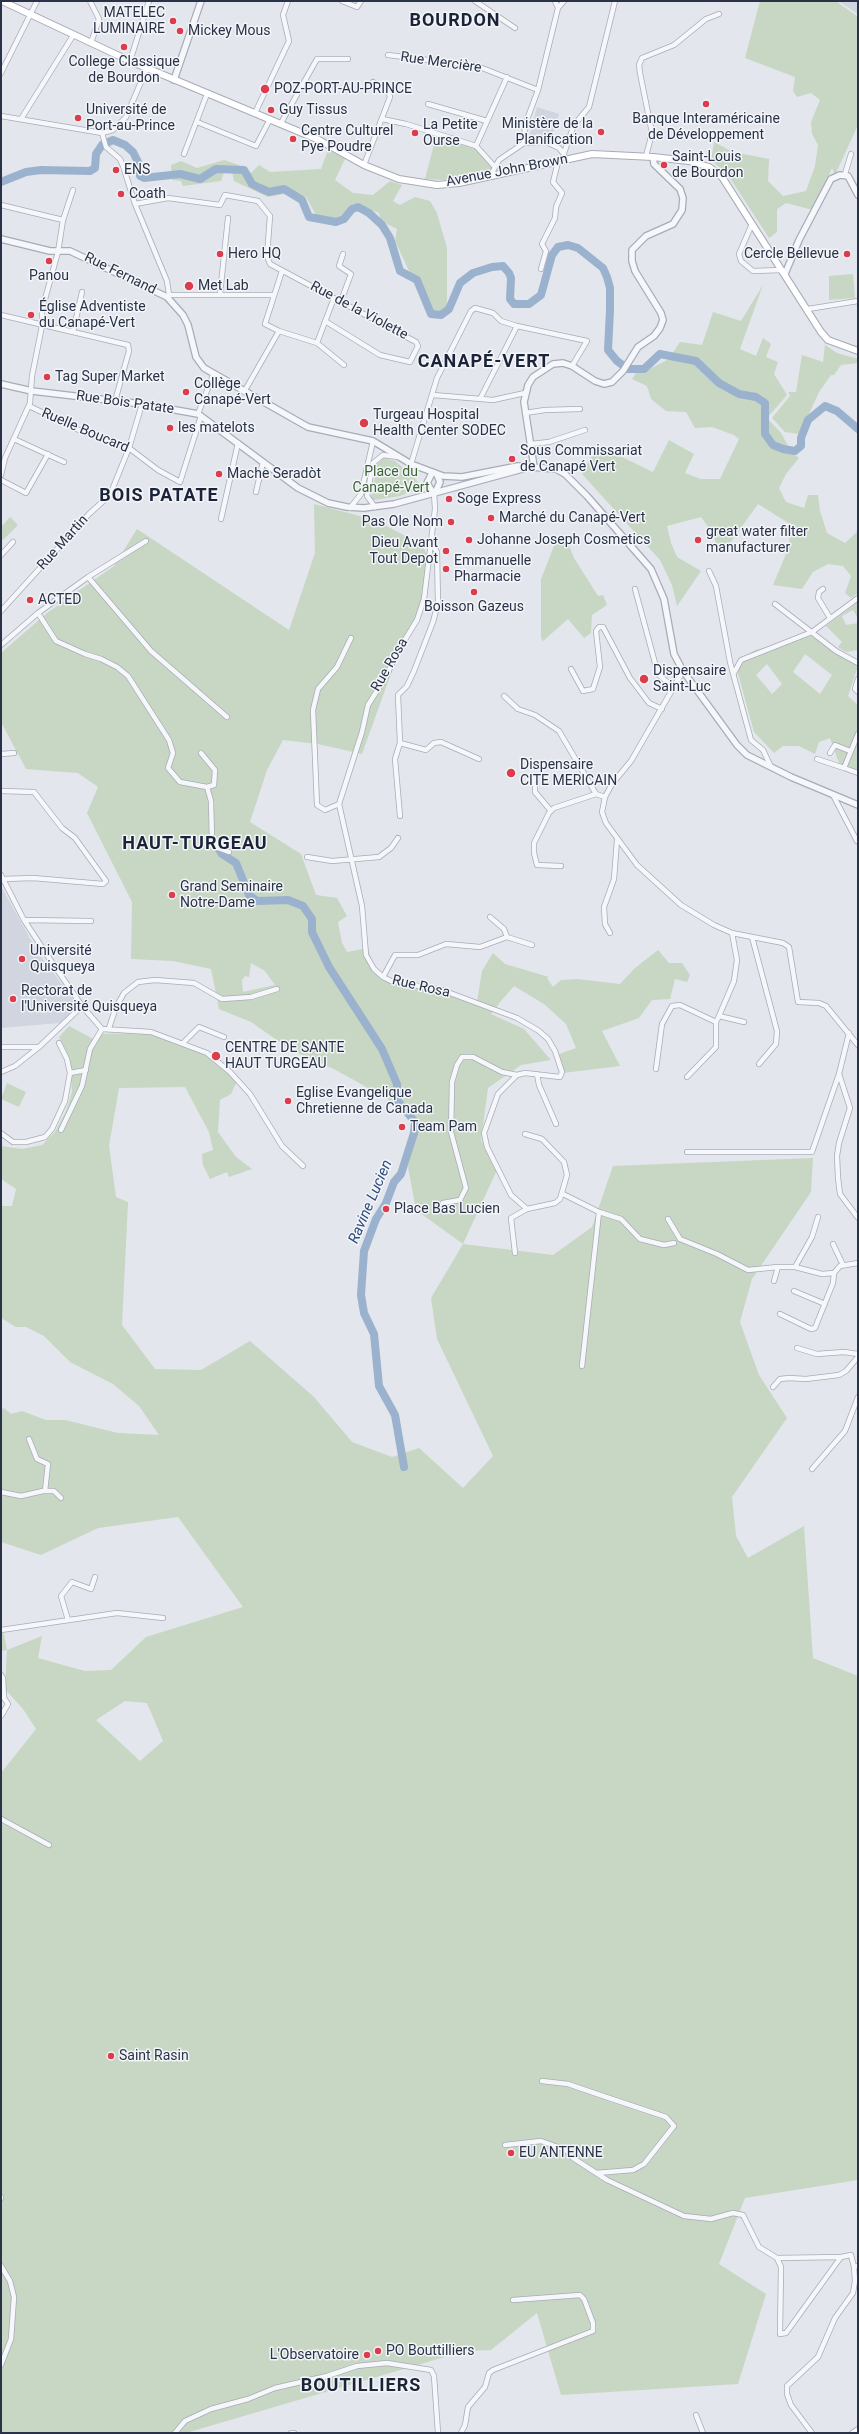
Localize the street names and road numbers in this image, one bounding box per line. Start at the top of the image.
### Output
street label: Rue Mercière [399,49,483,77]
street label: Avenue John Brown [445,151,569,191]
street label: Rue Fernand [81,249,159,299]
street label: Rue de la Violette [307,278,411,344]
street label: Rue Bois Patate [75,388,175,418]
street label: Ruelle Boucard [39,405,131,457]
street label: Rue Martin [34,512,92,574]
street label: Rue Rosa [368,635,412,695]
street label: Rue Rosa [391,972,451,1002]

